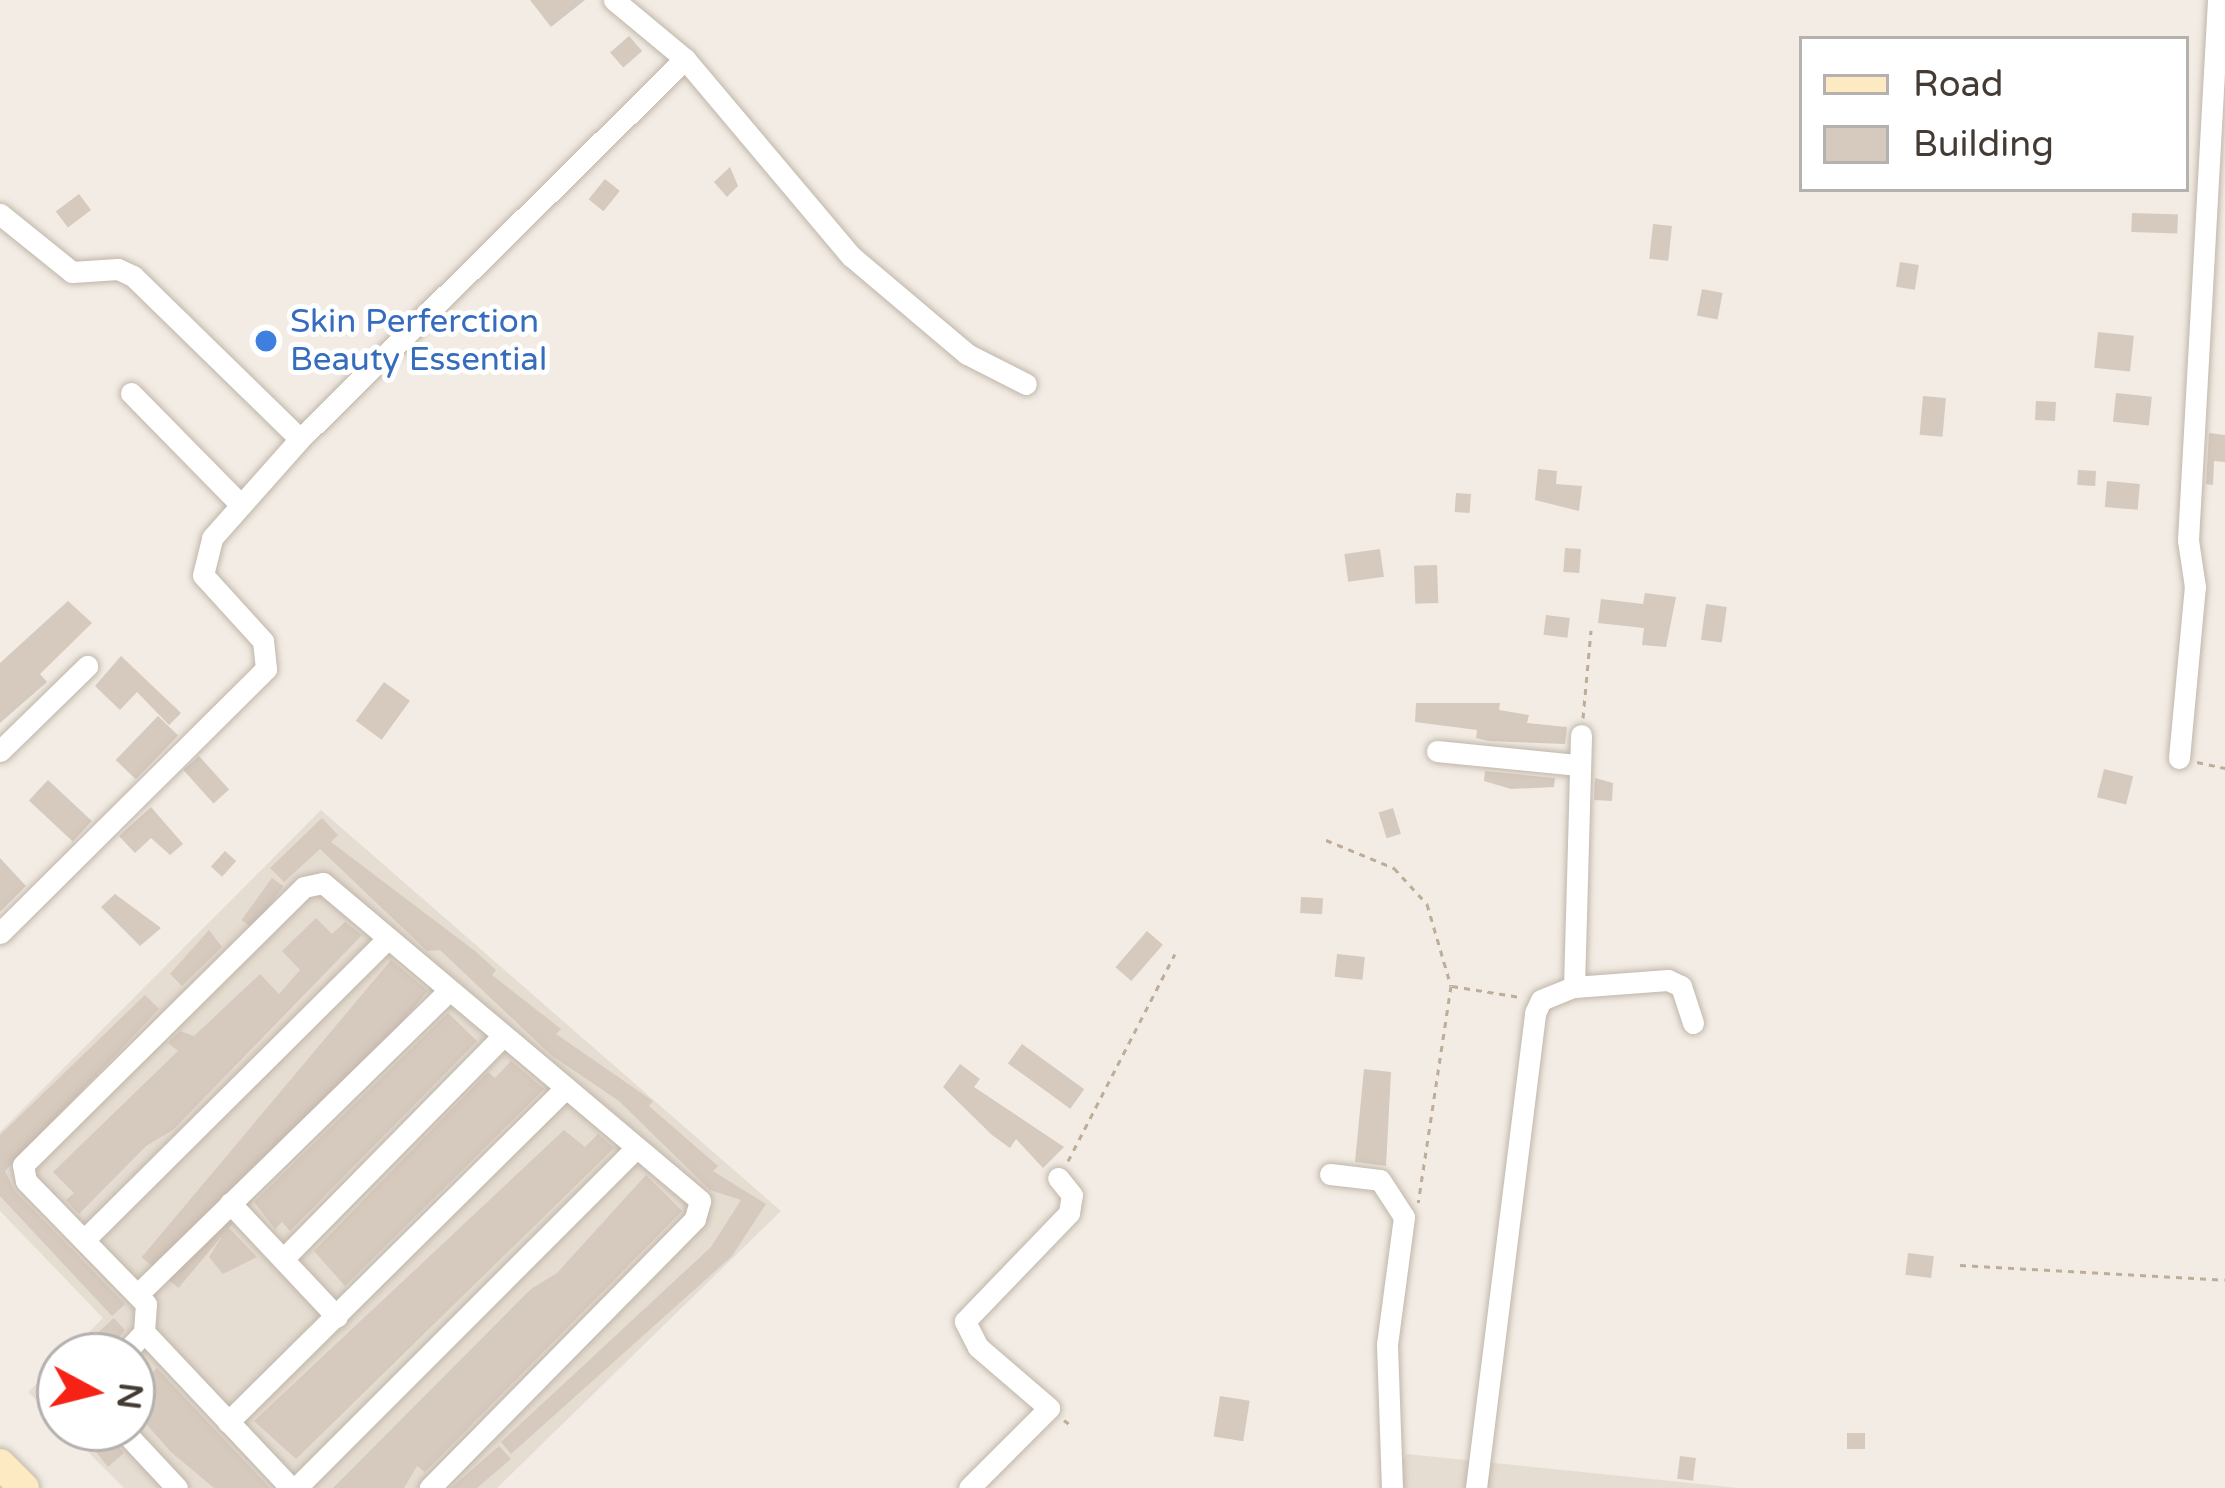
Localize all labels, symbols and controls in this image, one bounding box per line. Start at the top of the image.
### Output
legend [1799,36,2189,192]
text: Road [1913,63,2003,106]
text: Building [1913,123,2054,166]
place label: Skin Perferction Beauty Essential [290,302,547,380]
marker: Skin Perferction Beauty Essential [253,328,279,354]
north arrow [36,1332,156,1452]
text: N [108,1381,150,1412]

